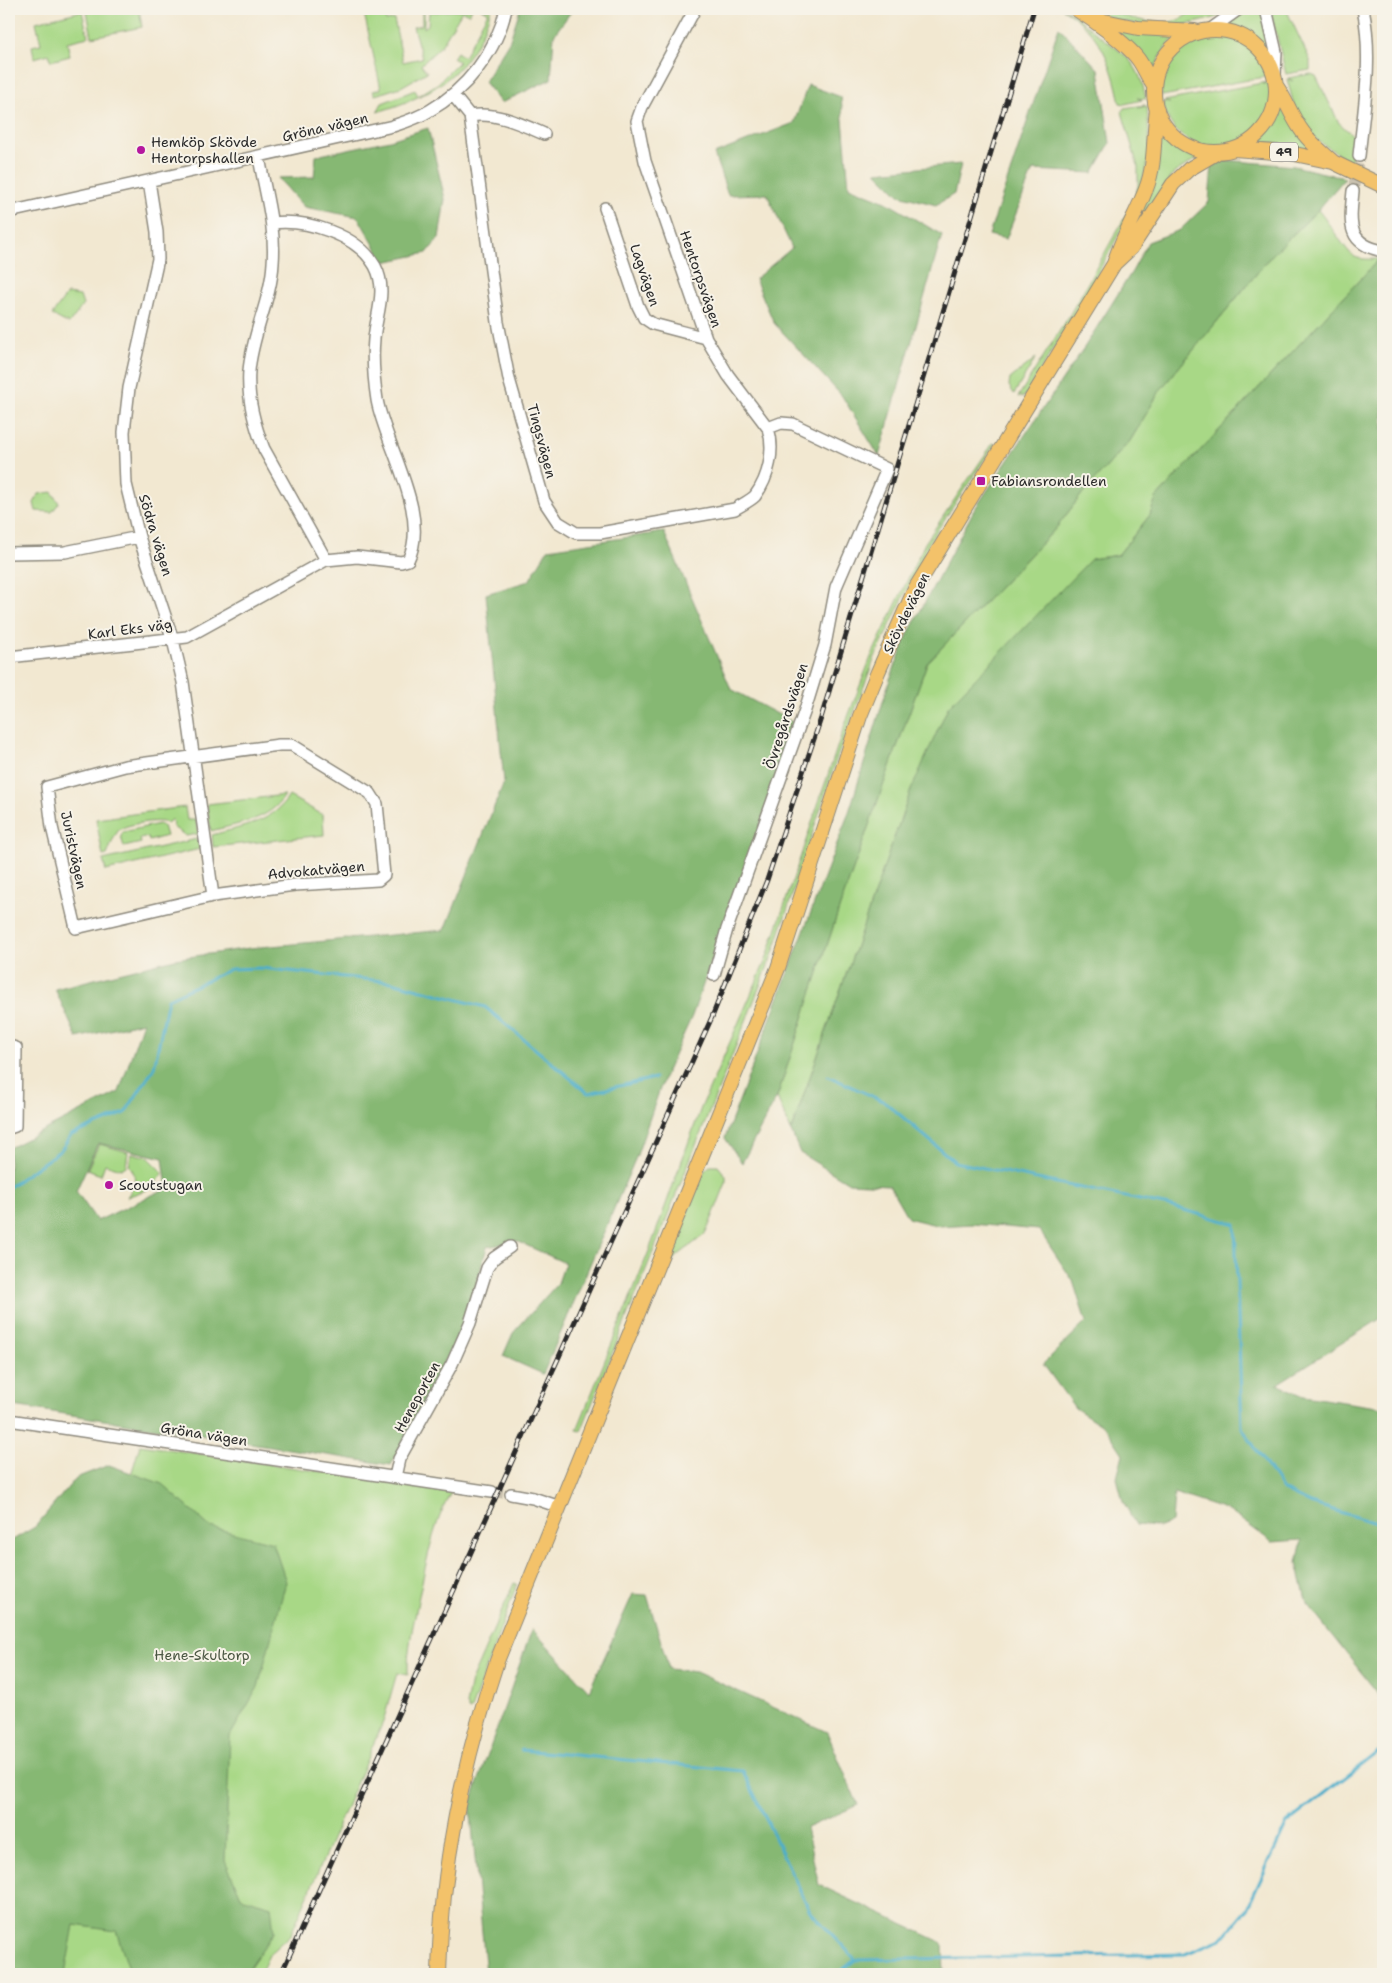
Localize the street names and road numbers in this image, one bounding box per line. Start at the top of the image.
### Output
street label: Gröna vägen [280,108,370,146]
road number: 49 [1270,142,1298,162]
street label: Hentorpsvägen [676,228,726,330]
street label: Lagvägen [626,241,664,309]
street label: Tingsvägen [523,402,561,481]
street label: Södra vägen [135,492,177,579]
street label: Skövdevägen [879,569,934,657]
street label: Karl Eks väg [87,615,173,643]
street label: Övregårdsvägen [760,660,812,771]
street label: Juristvägen [57,809,91,891]
street label: Advokatvägen [267,857,366,883]
street label: Heneporten [390,1358,444,1436]
street label: Gröna vägen [159,1418,249,1450]

